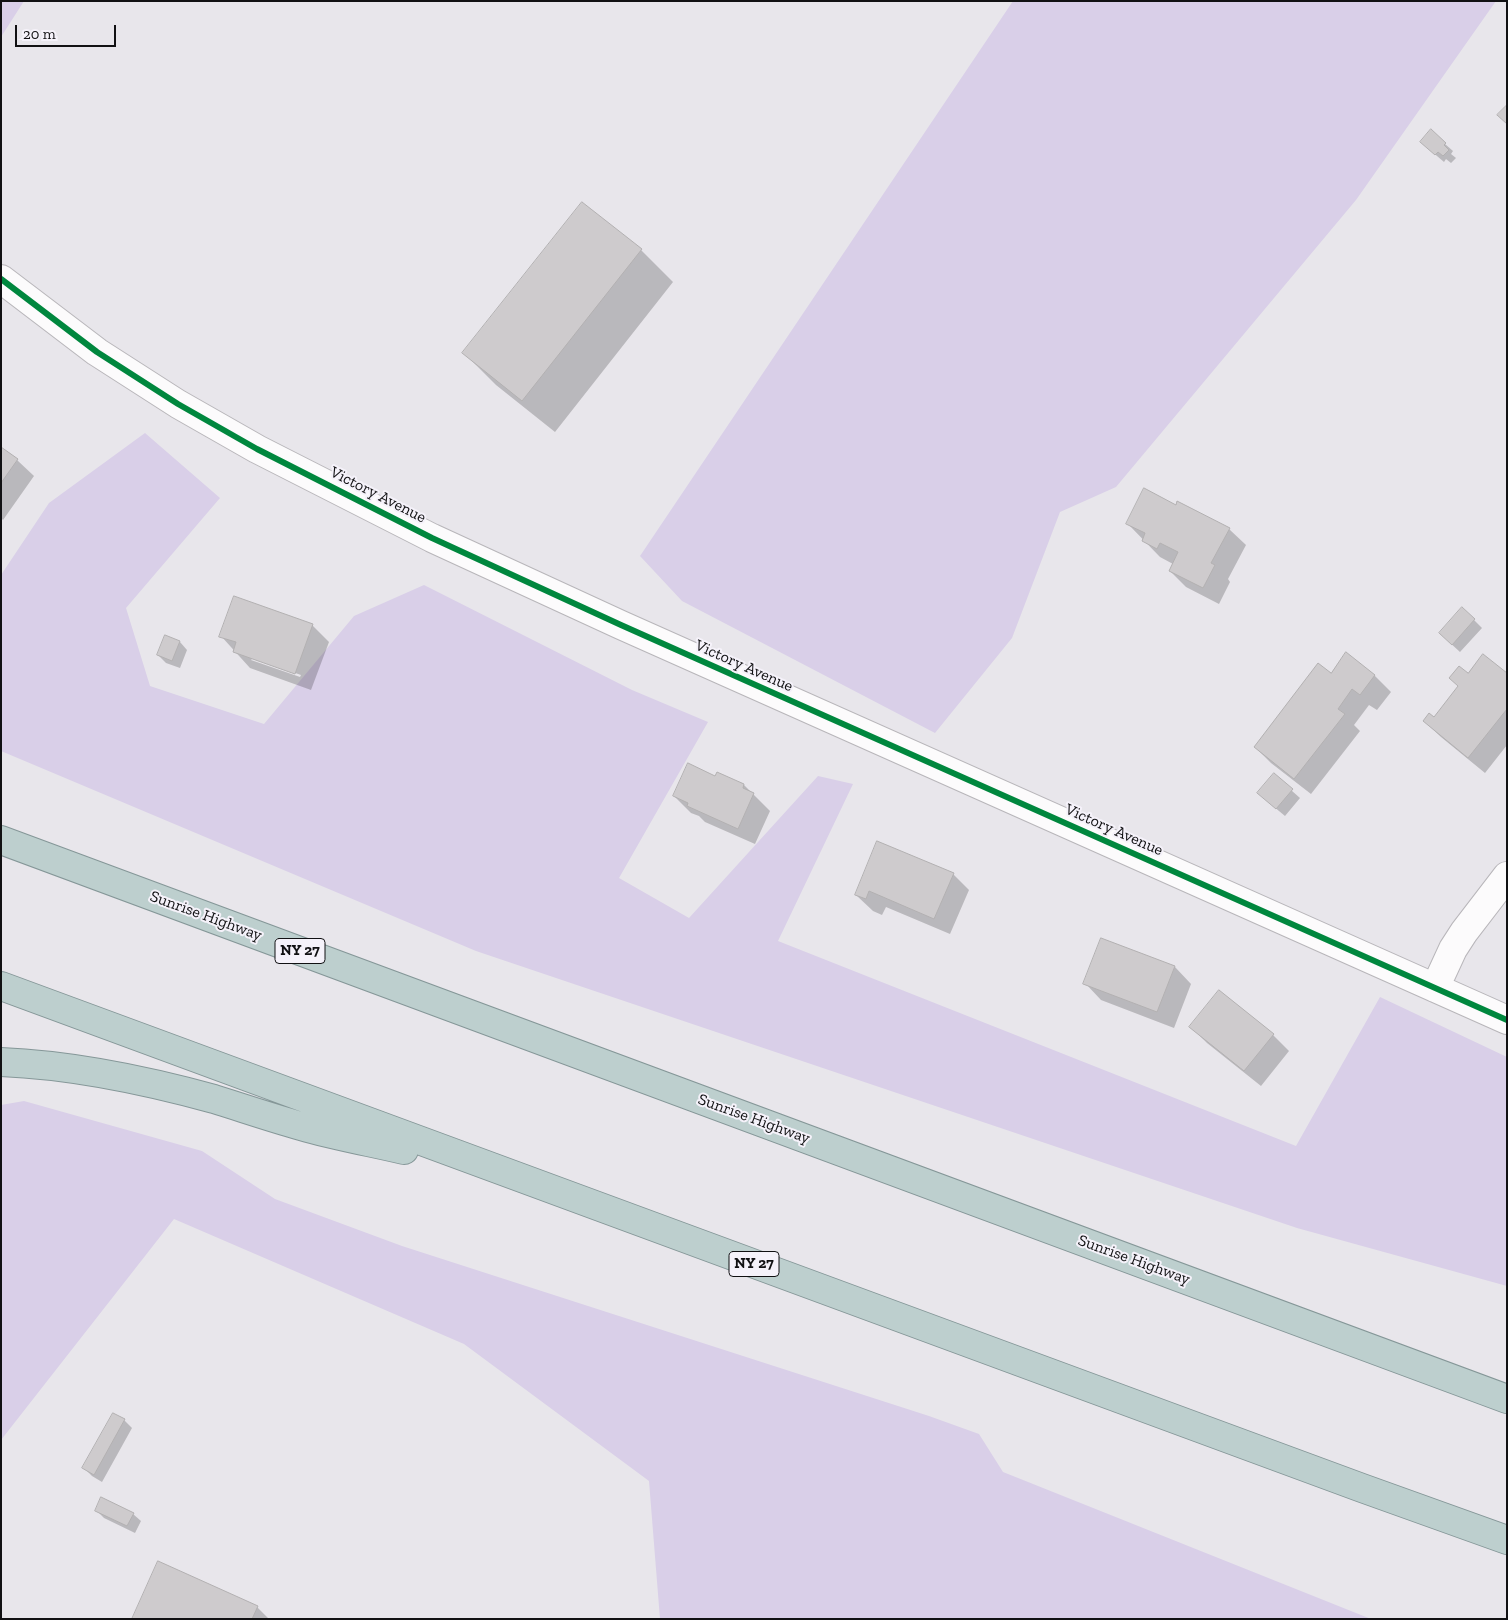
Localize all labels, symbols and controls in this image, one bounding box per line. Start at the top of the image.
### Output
scale bar [18,15,119,47]
text: 20 m [23,25,56,43]
street label: Victory Avenue [327,463,429,527]
street label: Victory Avenue [692,636,796,696]
street label: Victory Avenue [1062,800,1166,860]
street label: Sunrise Highway [147,887,265,945]
road number: NY 27 [275,938,325,964]
street label: Sunrise Highway [695,1090,813,1148]
street label: Sunrise Highway [1075,1231,1193,1289]
road number: NY 27 [729,1252,779,1276]

